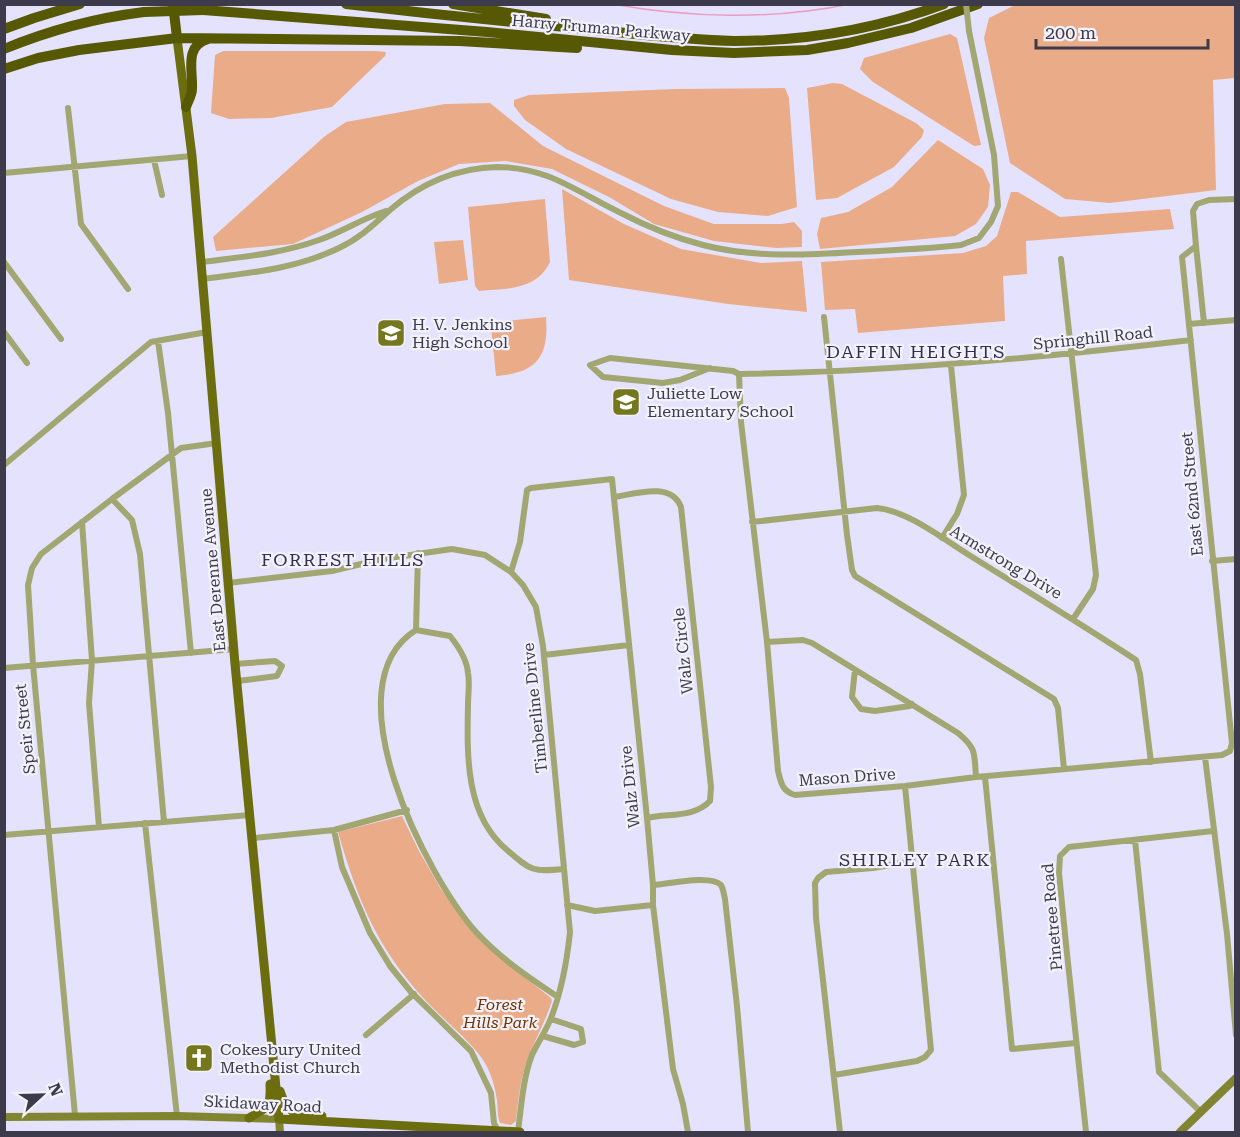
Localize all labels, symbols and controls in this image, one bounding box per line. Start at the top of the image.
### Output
street label: Harry Truman Parkway [511,11,692,45]
scale bar [1036,12,1208,50]
text: 200 m [1045,22,1096,43]
place label: H. V. Jenkins High School [412,315,513,352]
school or university icon: H. V. Jenkins High School [375,317,407,349]
street label: Springhill Road [1032,322,1154,354]
district label: DAFFIN HEIGHTS [826,341,1006,362]
place label: Juliette Low Elementary School [647,384,794,421]
school or university icon: Juliette Low Elementary School [610,386,642,418]
street label: East 62nd Street [1177,431,1207,557]
street label: East Derenne Avenue [196,487,230,652]
street label: Armstrong Drive [947,521,1066,603]
district label: FORREST HILLS [261,549,425,570]
street label: Walz Circle [669,607,697,695]
street label: Timberline Drive [519,642,551,774]
street label: Speir Street [11,683,39,775]
street label: Walz Drive [616,745,644,829]
street label: Mason Drive [798,764,896,790]
district label: SHIRLEY PARK [839,849,991,870]
street label: Pinetree Road [1038,862,1066,972]
park label: Forest Hills Park [462,995,537,1032]
place label: Cokesbury United Methodist Church [220,1040,361,1077]
church icon: Cokesbury United Methodist Church [183,1042,215,1074]
north arrow [12,1065,72,1125]
text: N [44,1080,67,1099]
street label: Skidaway Road [204,1091,322,1117]

